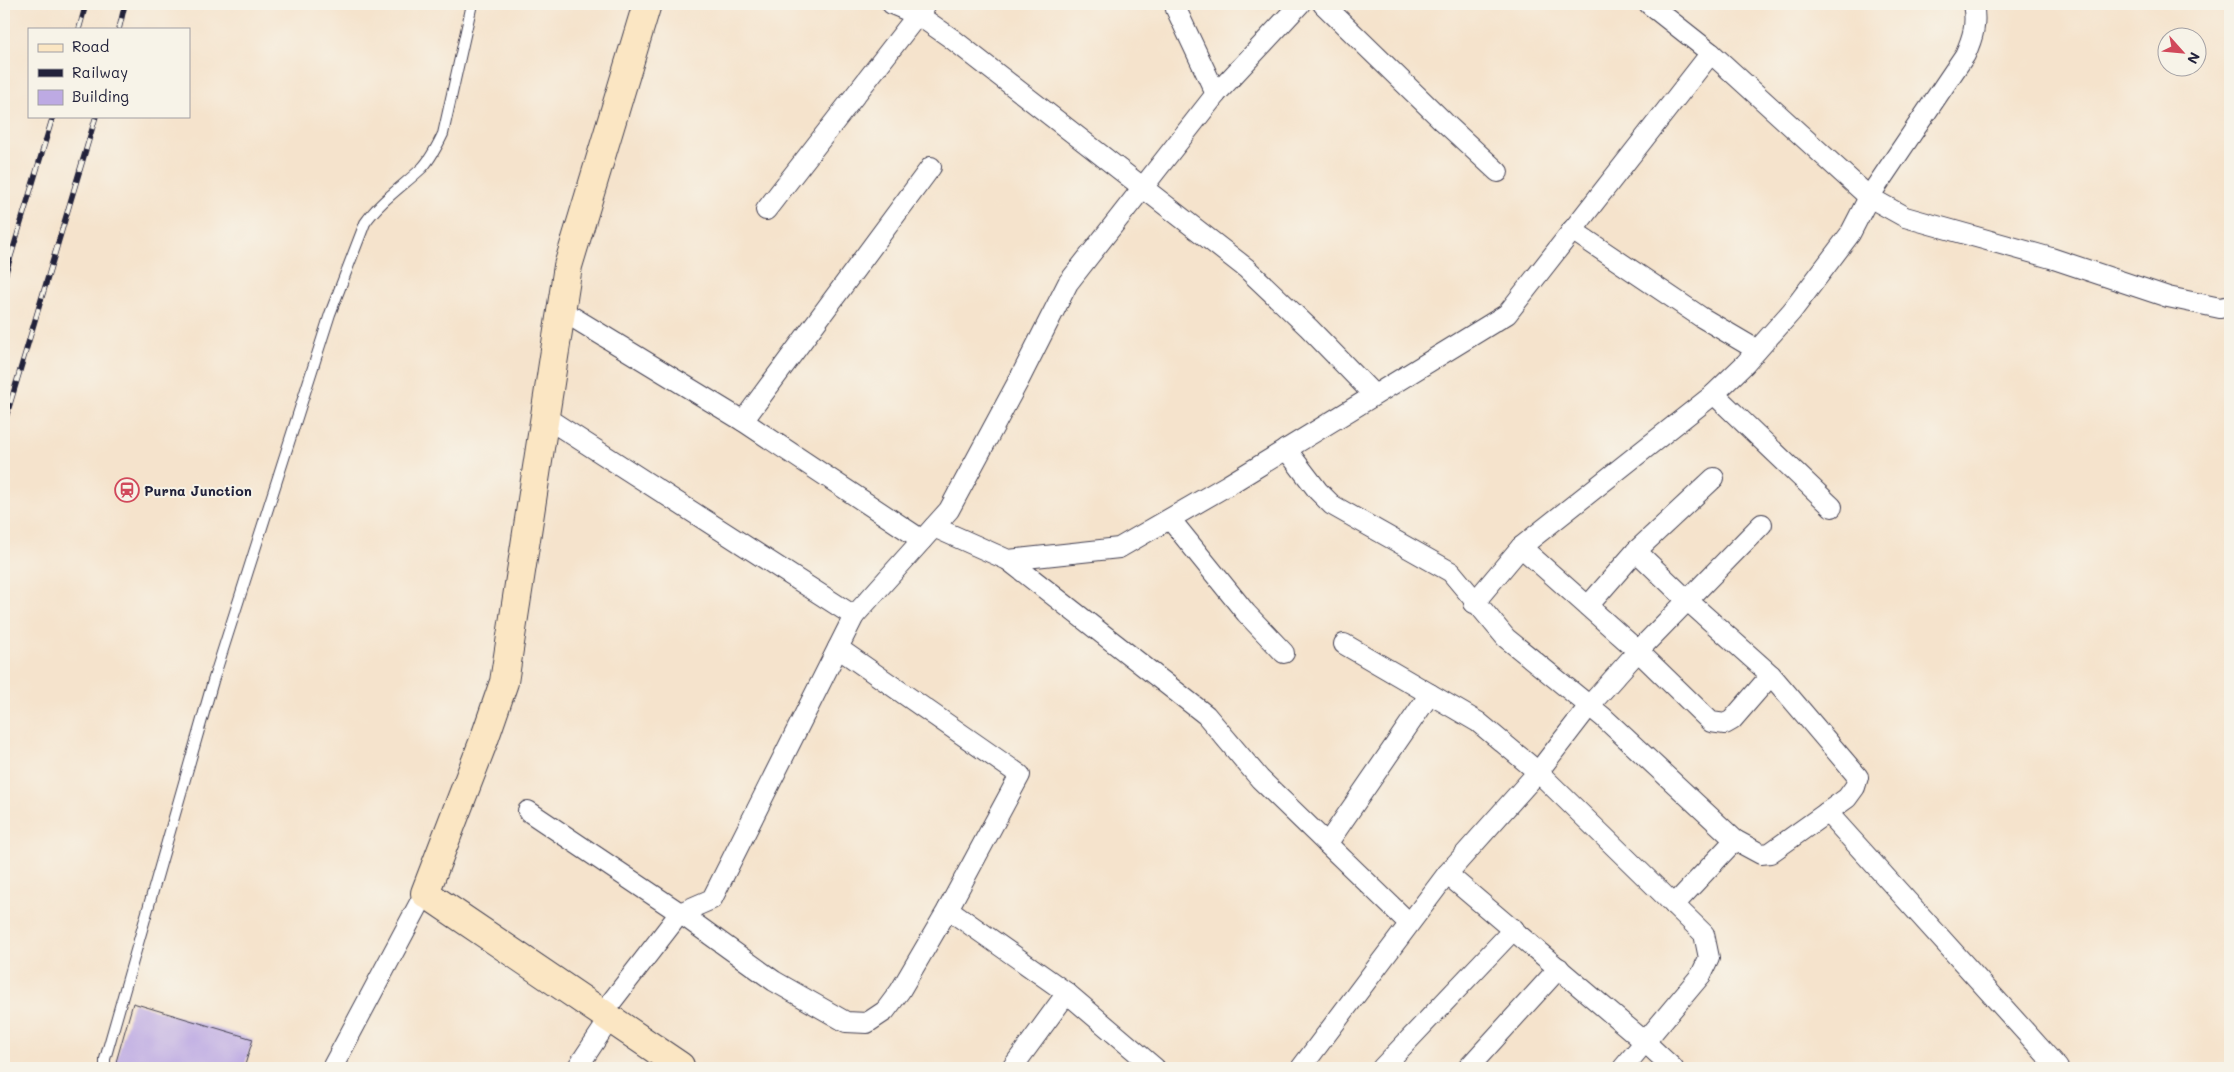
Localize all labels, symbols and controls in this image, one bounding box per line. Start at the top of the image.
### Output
legend [28,28,190,118]
north arrow [2156,28,2206,78]
text: Road [72,36,109,56]
text: N [2183,49,2205,67]
text: Railway [72,62,128,82]
text: Building [72,86,129,106]
station icon: Purna Junction [114,477,140,503]
place label: Purna Junction [144,481,252,500]

